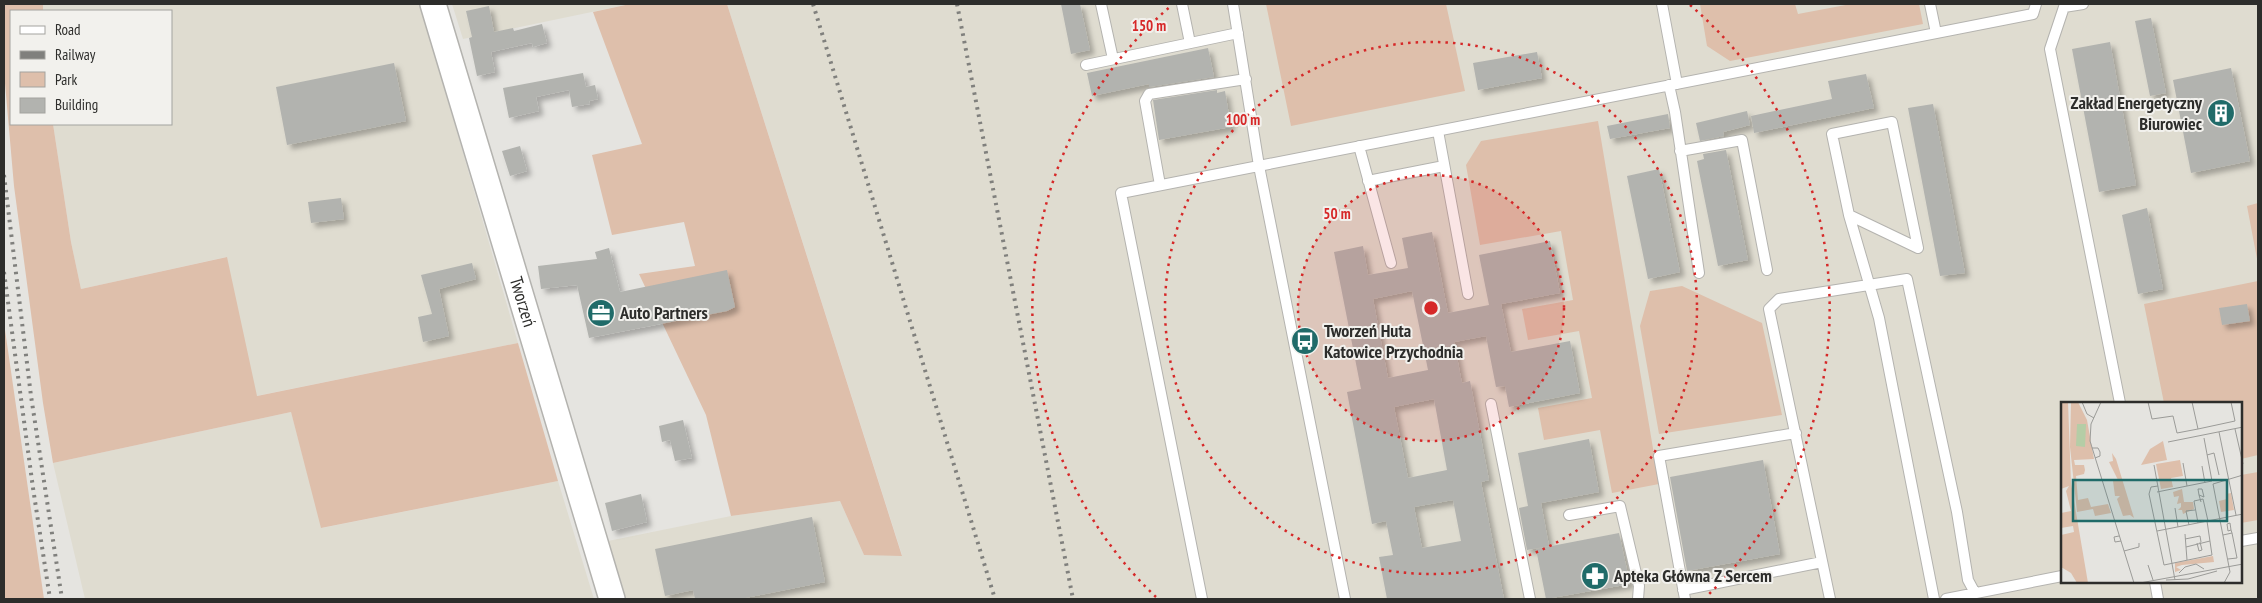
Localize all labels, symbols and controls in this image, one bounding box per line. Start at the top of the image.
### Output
legend [10,10,172,125]
text: 150 m [1132,16,1166,35]
text: Road [55,20,81,39]
text: Railway [55,45,96,64]
text: Park [55,70,77,89]
place label: Zakład Energetyczny Biurowiec [2071,91,2203,135]
text: Building [55,95,98,114]
building icon: Zakład Energetyczny Biurowiec [2206,98,2236,128]
text: 100 m [1226,110,1260,129]
text: 50 m [1323,204,1351,223]
street label: Tworzeń [505,274,541,329]
office icon: Auto Partners [586,298,616,328]
centre of rings [1422,299,1440,317]
place label: Auto Partners [619,301,708,324]
place label: Tworzeń Huta Katowice Przychodnia [1324,319,1463,363]
bus stop icon: Tworzeń Huta Katowice Przychodnia [1290,326,1320,356]
inset map [2061,402,2242,583]
pharmacy icon: Apteka Główna Z Sercem [1580,561,1610,591]
place label: Apteka Główna Z Sercem [1613,564,1772,587]

